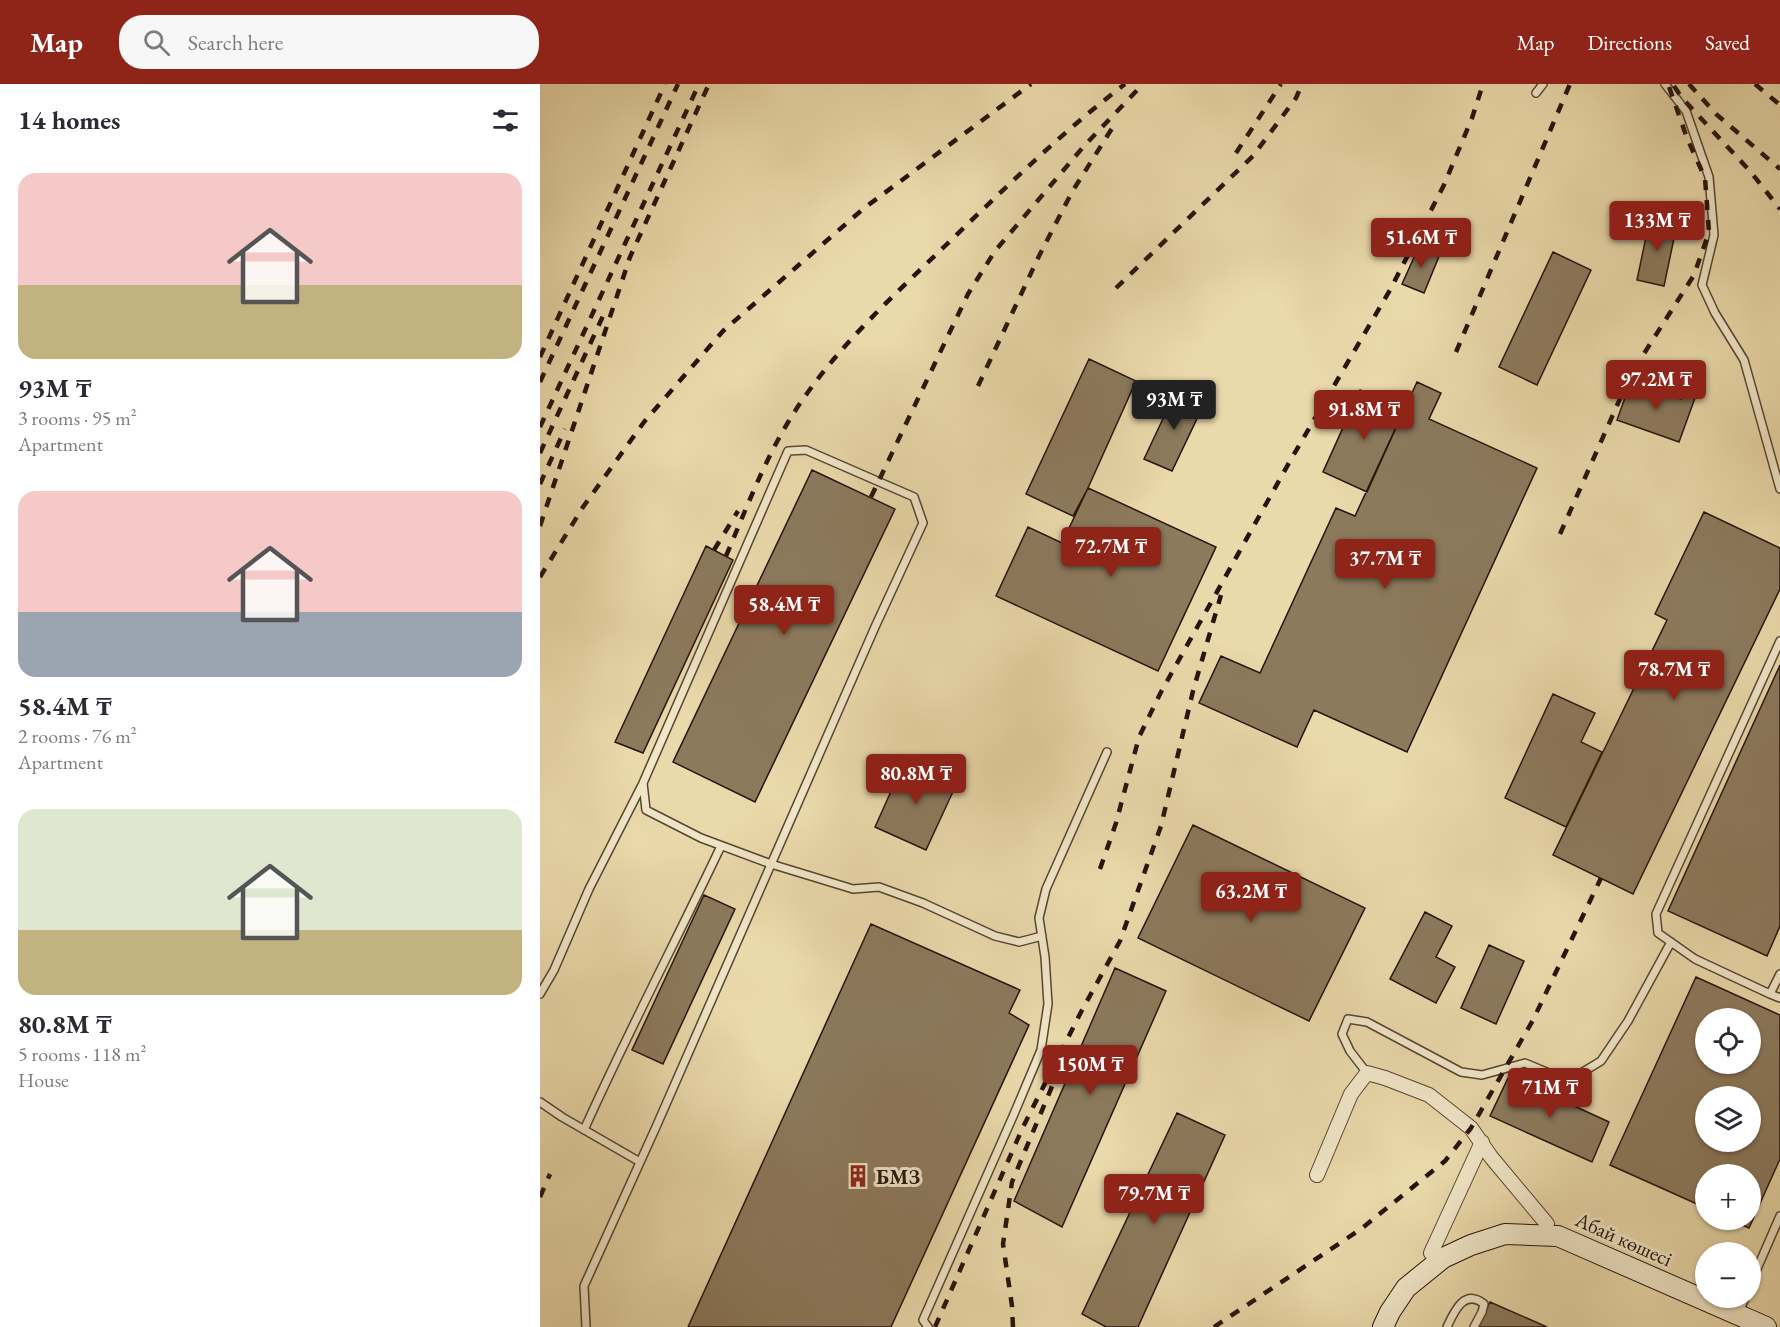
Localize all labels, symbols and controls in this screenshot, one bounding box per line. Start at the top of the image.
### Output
search box [119,15,539,69]
text: Map [30,24,83,60]
icon: search [140,26,173,59]
text: Search here [188,28,283,57]
text: Map [1517,29,1554,56]
text: Directions [1587,29,1672,56]
text: Saved [1705,29,1750,56]
text: 14 homes [18,103,120,137]
icon: filters [489,104,522,137]
pin: 133M ₸ [1608,201,1706,252]
text: 133M ₸ [1624,207,1690,233]
icon: home [216,212,324,320]
pin: 51.6M ₸ [1366,218,1476,269]
text: 51.6M ₸ [1385,224,1457,250]
pin: 97.2M ₸ [1601,360,1711,411]
text: 97.2M ₸ [1620,366,1692,392]
text: 93M ₸ [18,371,91,405]
pin: 93M ₸ [1132,380,1216,431]
text: 93M ₸ [1146,386,1202,412]
pin: 91.8M ₸ [1309,390,1419,441]
text: 91.8M ₸ [1328,396,1400,422]
text: 3 rooms · 95 m² [18,405,137,431]
text: Apartment [18,431,103,457]
pin: 72.7M ₸ [1056,527,1166,578]
icon: home [216,530,324,638]
text: 72.7M ₸ [1075,533,1147,559]
pin: 37.7M ₸ [1330,539,1440,590]
text: 37.7M ₸ [1349,545,1421,571]
pin: 58.4M ₸ [729,585,839,636]
text: 58.4M ₸ [748,591,820,617]
pin: 78.7M ₸ [1619,650,1729,701]
text: 78.7M ₸ [1638,656,1710,682]
text: 58.4M ₸ [18,689,112,723]
text: 2 rooms · 76 m² [18,723,137,749]
text: Apartment [18,749,103,775]
pin: 80.8M ₸ [861,754,971,805]
text: 80.8M ₸ [880,760,952,786]
icon: home [216,848,324,956]
pin: 63.2M ₸ [1196,872,1306,923]
text: 63.2M ₸ [1215,878,1287,904]
text: 80.8M ₸ [18,1007,112,1041]
map controls [1695,1008,1761,1308]
button: locate [1695,1008,1761,1074]
text: 5 rooms · 118 m² [18,1041,146,1067]
pin: 150M ₸ [1041,1045,1139,1096]
text: 150M ₸ [1057,1051,1123,1077]
text: House [18,1067,69,1093]
pin: 71M ₸ [1508,1068,1592,1119]
text: 71M ₸ [1522,1074,1578,1100]
button: layers [1695,1086,1761,1152]
building icon: БМЗ [845,1163,871,1189]
place label: БМЗ [876,1163,921,1190]
button: + [1695,1164,1761,1230]
pin: 79.7M ₸ [1099,1174,1209,1225]
text: 79.7M ₸ [1118,1180,1190,1206]
street label: Абай көшесі [1570,1205,1677,1272]
button: − [1695,1242,1761,1308]

